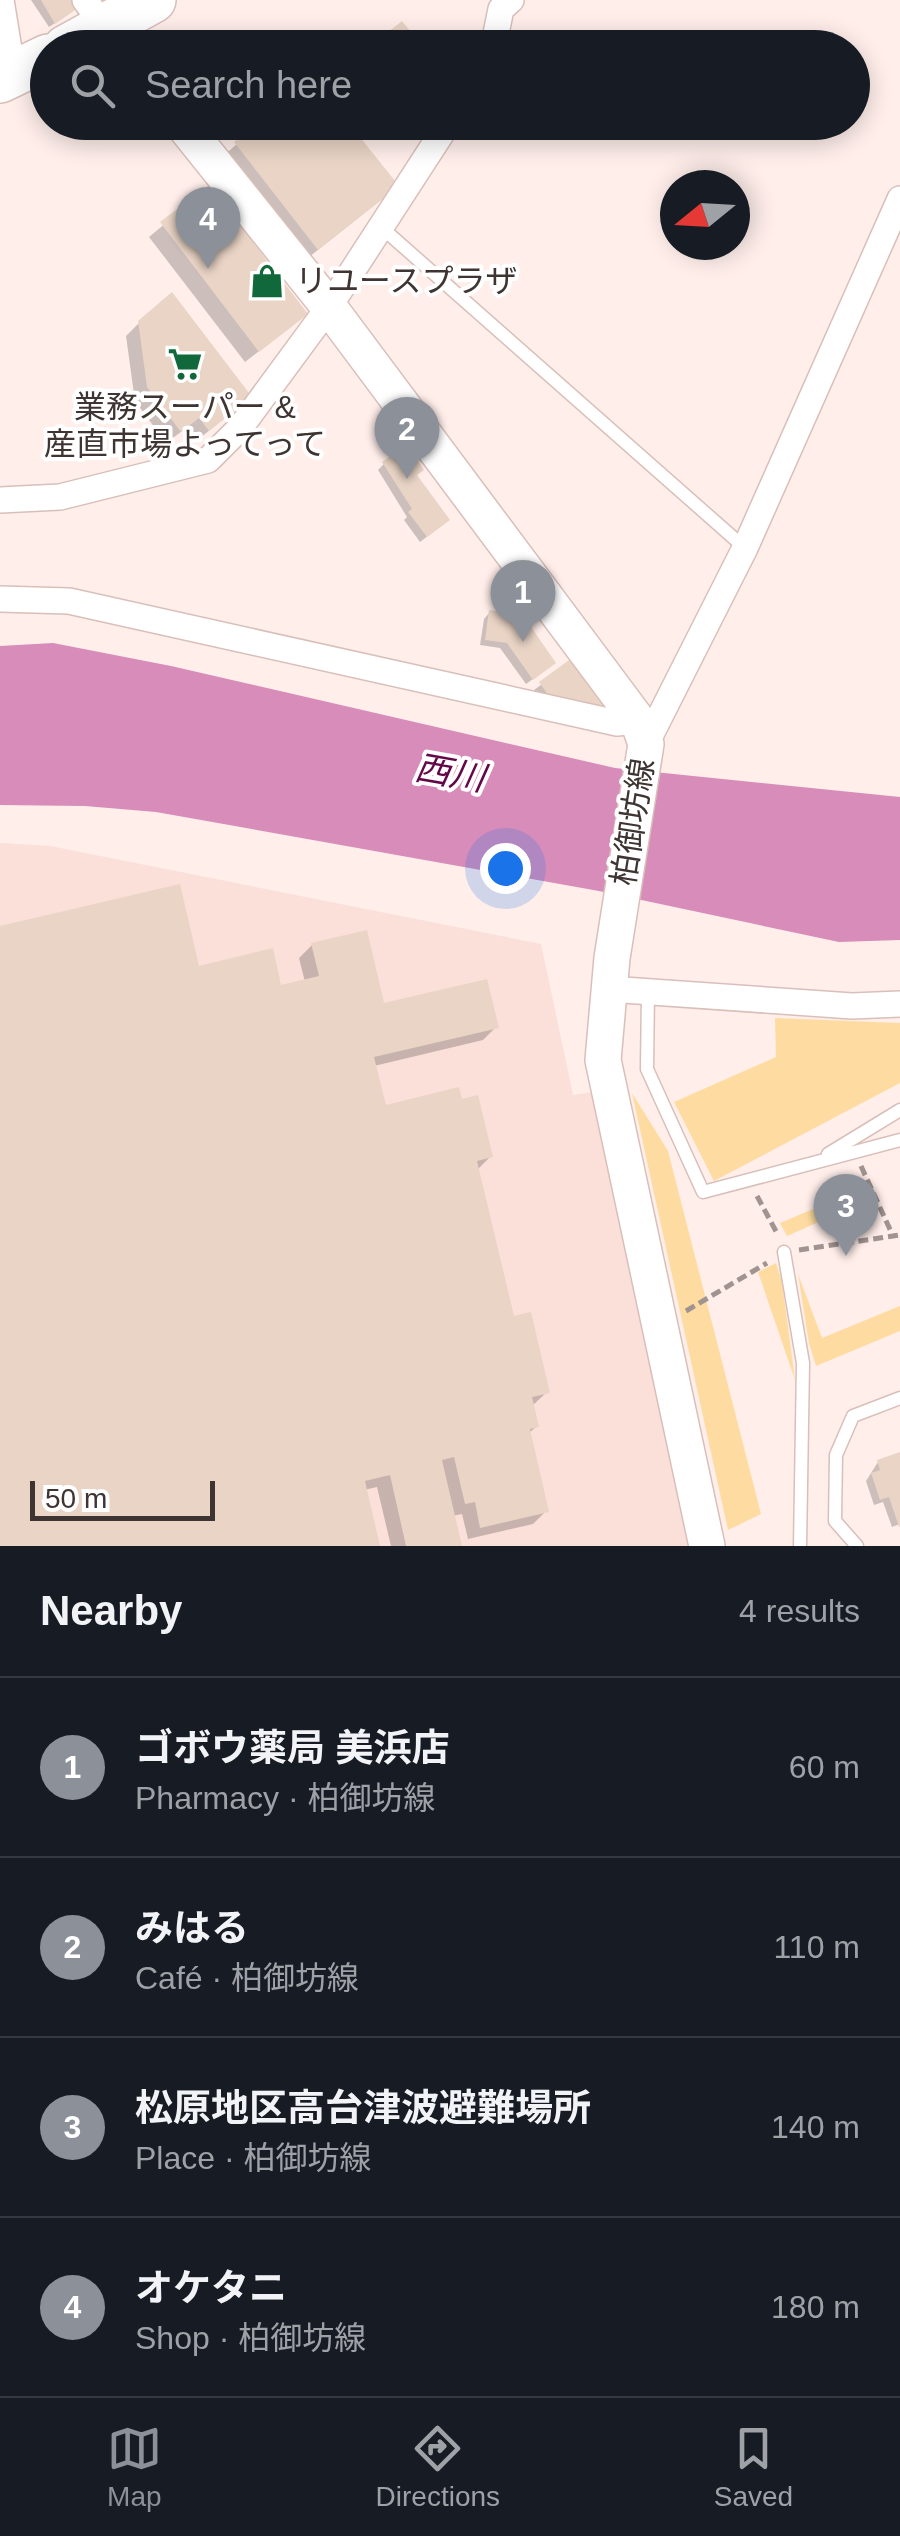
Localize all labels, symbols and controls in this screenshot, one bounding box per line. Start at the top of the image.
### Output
search box [30,30,870,140]
icon: search [65,58,120,113]
text: Search here [145,64,352,106]
north arrow [660,170,750,260]
pin: 4 [176,186,240,269]
shop icon: リユースプラザ [248,262,286,300]
place label: リユースプラザ [295,263,517,299]
supermarket icon: 業務スーパー & 産直市場よってって [166,345,204,383]
place label: 業務スーパー & 産直市場よってって [44,389,326,462]
pin: 2 [374,396,440,479]
pin: 1 [490,560,556,642]
water label: 西川 [412,747,492,798]
street label: 柏御坊線 [605,756,661,888]
your location [480,843,531,894]
pin: 3 [814,1174,878,1256]
scale bar [30,1476,215,1520]
text: 50 m [45,1483,107,1514]
text: Nearby [40,1587,182,1634]
text: 4 results [739,1593,860,1629]
text: ゴボウ薬局 美浜店 [135,1727,450,1769]
text: 1 [64,1749,81,1785]
text: 60 m [789,1749,860,1785]
text: Pharmacy · 柏御坊線 [135,1780,436,1816]
text: みはる [135,1907,249,1949]
text: 2 [64,1929,81,1965]
text: 110 m [773,1929,860,1965]
text: Café · 柏御坊線 [135,1960,359,1996]
text: 松原地区高台津波避難場所 [135,2087,591,2129]
text: 3 [64,2109,81,2145]
text: 140 m [771,2109,860,2145]
text: Place · 柏御坊線 [135,2140,372,2176]
text: オケタニ [135,2267,287,2309]
text: 4 [64,2289,81,2325]
text: 180 m [771,2289,860,2325]
text: Shop · 柏御坊線 [135,2320,366,2356]
tab: Map [107,2421,162,2513]
tab: Directions [376,2421,500,2513]
tab: Saved [714,2421,793,2513]

